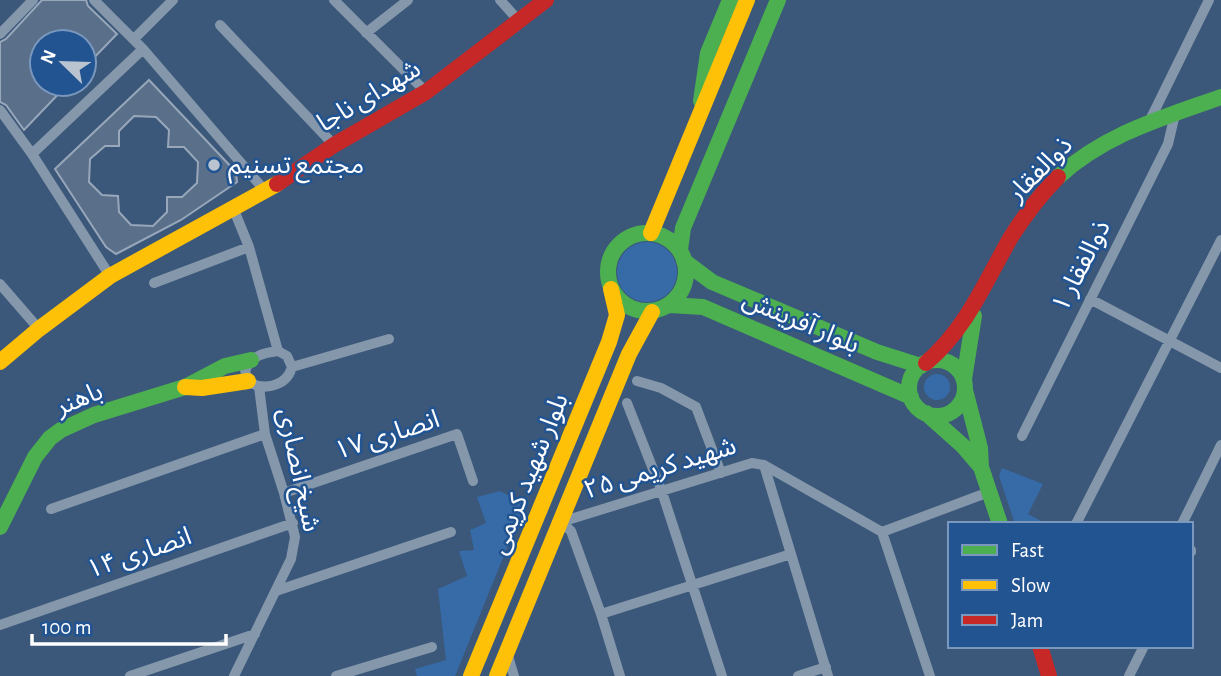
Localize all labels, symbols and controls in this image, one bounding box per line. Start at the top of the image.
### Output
north arrow [28,28,98,98]
text: N [37,47,60,67]
street label: شهدای ناجا [313,55,426,138]
street label: ذوالفقار [1002,132,1078,208]
place label: مجتمع تسنیم [228,152,364,184]
marker: مجتمع تسنیم [206,157,222,173]
street label: ذوالفقار ۱ [1047,216,1116,316]
street label: بلوار آفرینش [738,285,864,359]
street label: باهنر [51,378,107,421]
street label: بلوار شهید کریمی [485,390,574,558]
street label: شیخ انصاری [267,406,325,536]
street label: انصاری ۱۷ [331,406,443,465]
street label: شهید کریمی ۲۵ [581,433,739,504]
legend [948,522,1193,648]
street label: انصاری ۱۴ [83,523,195,584]
text: Fast [1011,540,1044,561]
text: Slow [1011,575,1050,596]
scale bar [32,602,226,646]
text: Jam [1011,610,1043,631]
text: 100 m [42,617,92,638]

